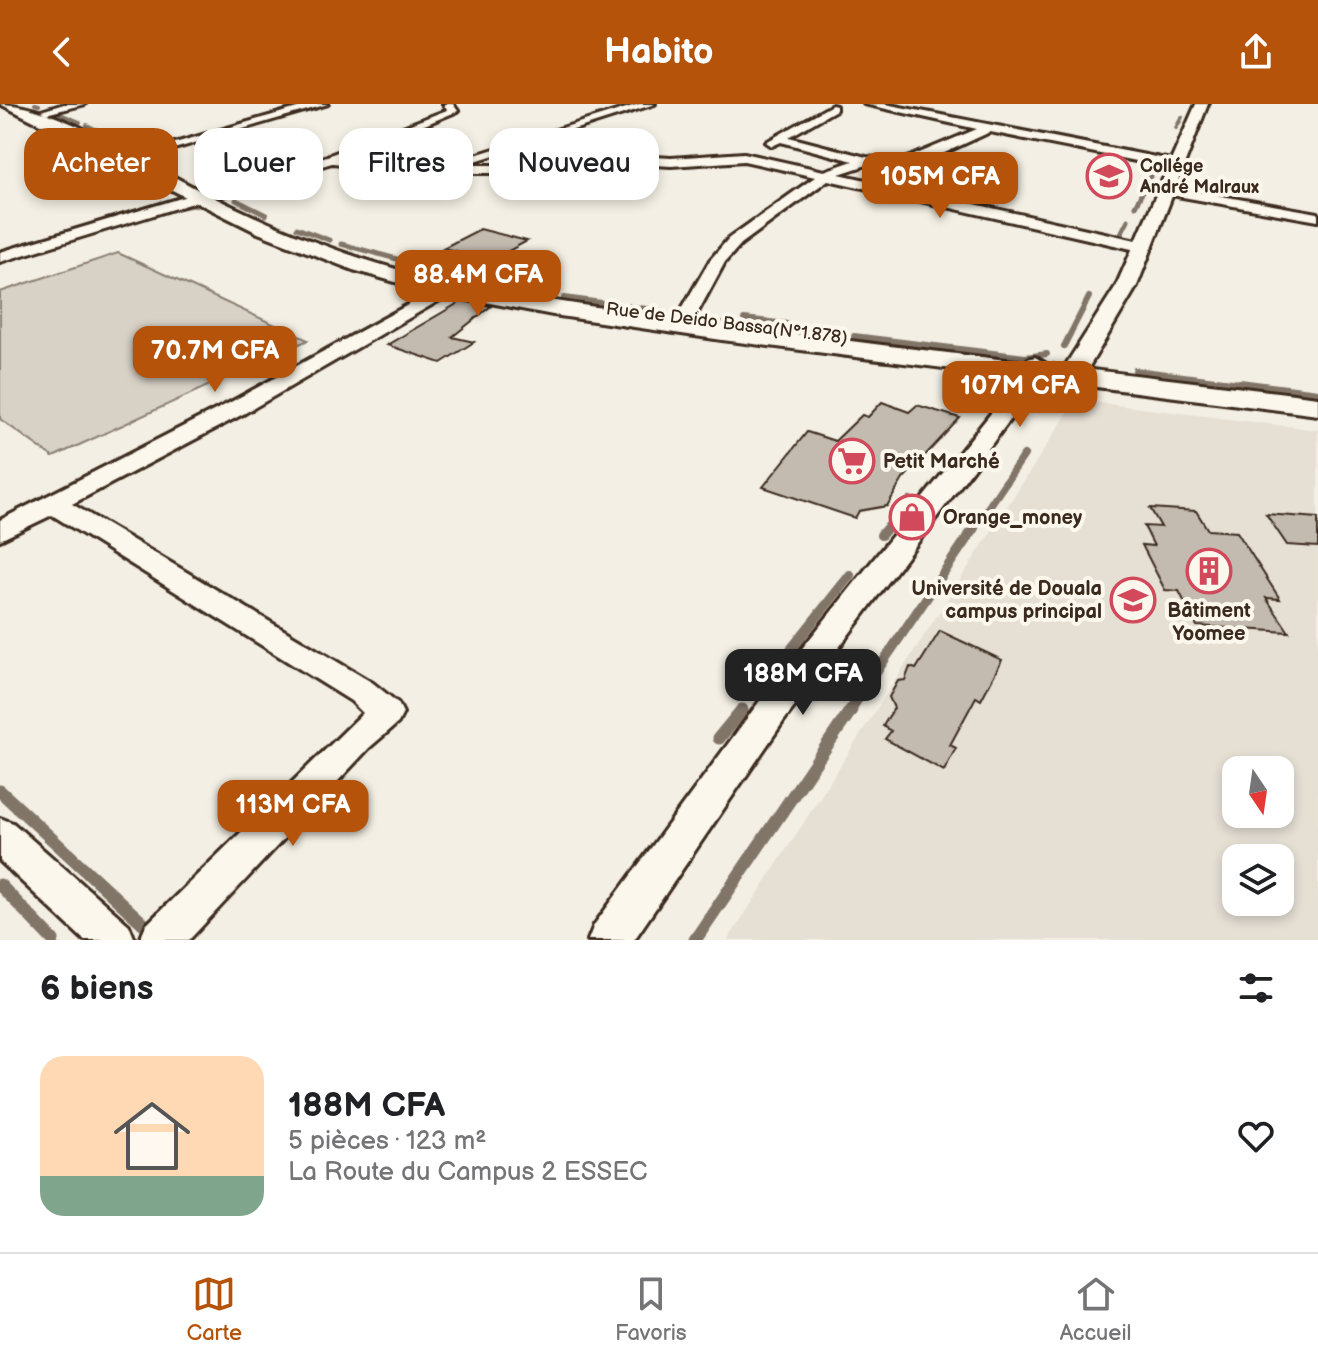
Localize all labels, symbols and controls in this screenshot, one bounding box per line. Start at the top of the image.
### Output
icon: back [40,30,84,74]
icon: share [1234,30,1278,74]
text: Habito [604,31,714,74]
chip: Acheter [24,128,178,200]
chip: Louer [194,128,323,200]
chip: Filtres [339,128,473,200]
chip: Nouveau [489,128,659,200]
pin: 105M CFA [857,152,1023,220]
school or university icon: Collége André Malraux [1085,152,1133,200]
place label: Collége André Malraux [1139,156,1259,198]
text: 105M CFA [880,162,1000,193]
pin: 88.4M CFA [386,250,570,318]
text: 88.4M CFA [413,260,543,291]
street label: Rue de Deido Bassa(N°1.878) [605,298,849,349]
pin: 70.7M CFA [123,326,307,394]
text: 70.7M CFA [151,336,279,367]
pin: 107M CFA [937,361,1103,429]
text: 107M CFA [960,371,1080,402]
supermarket icon: Petit Marché [828,437,876,485]
place label: Petit Marché [883,450,1000,474]
shop icon: Orange_money [888,493,936,541]
place label: Orange_money [943,506,1083,530]
building icon: Bâtiment Yoomee [1185,547,1233,595]
school or university icon: Université de Douala campus principal [1109,576,1157,624]
place label: Université de Douala campus principal [912,577,1102,624]
place label: Bâtiment Yoomee [1167,599,1251,646]
pin: 188M CFA [720,649,886,717]
text: 188M CFA [743,659,863,690]
north arrow [1222,756,1294,828]
map controls [1222,756,1294,916]
pin: 113M CFA [210,780,376,848]
text: 113M CFA [236,790,350,821]
button: layers [1222,844,1294,916]
icon: filters [1234,966,1278,1010]
text: 6 biens [40,968,153,1009]
text: 188M CFA [288,1085,445,1126]
icon: home [104,1088,200,1184]
icon: heart [1234,1114,1278,1158]
text: 5 pièces · 123 m² [288,1126,486,1157]
text: La Route du Campus 2 ESSEC [288,1157,648,1188]
tab: Carte [187,1272,242,1347]
tab: Favoris [615,1272,687,1347]
tab: Accueil [1060,1272,1131,1347]

